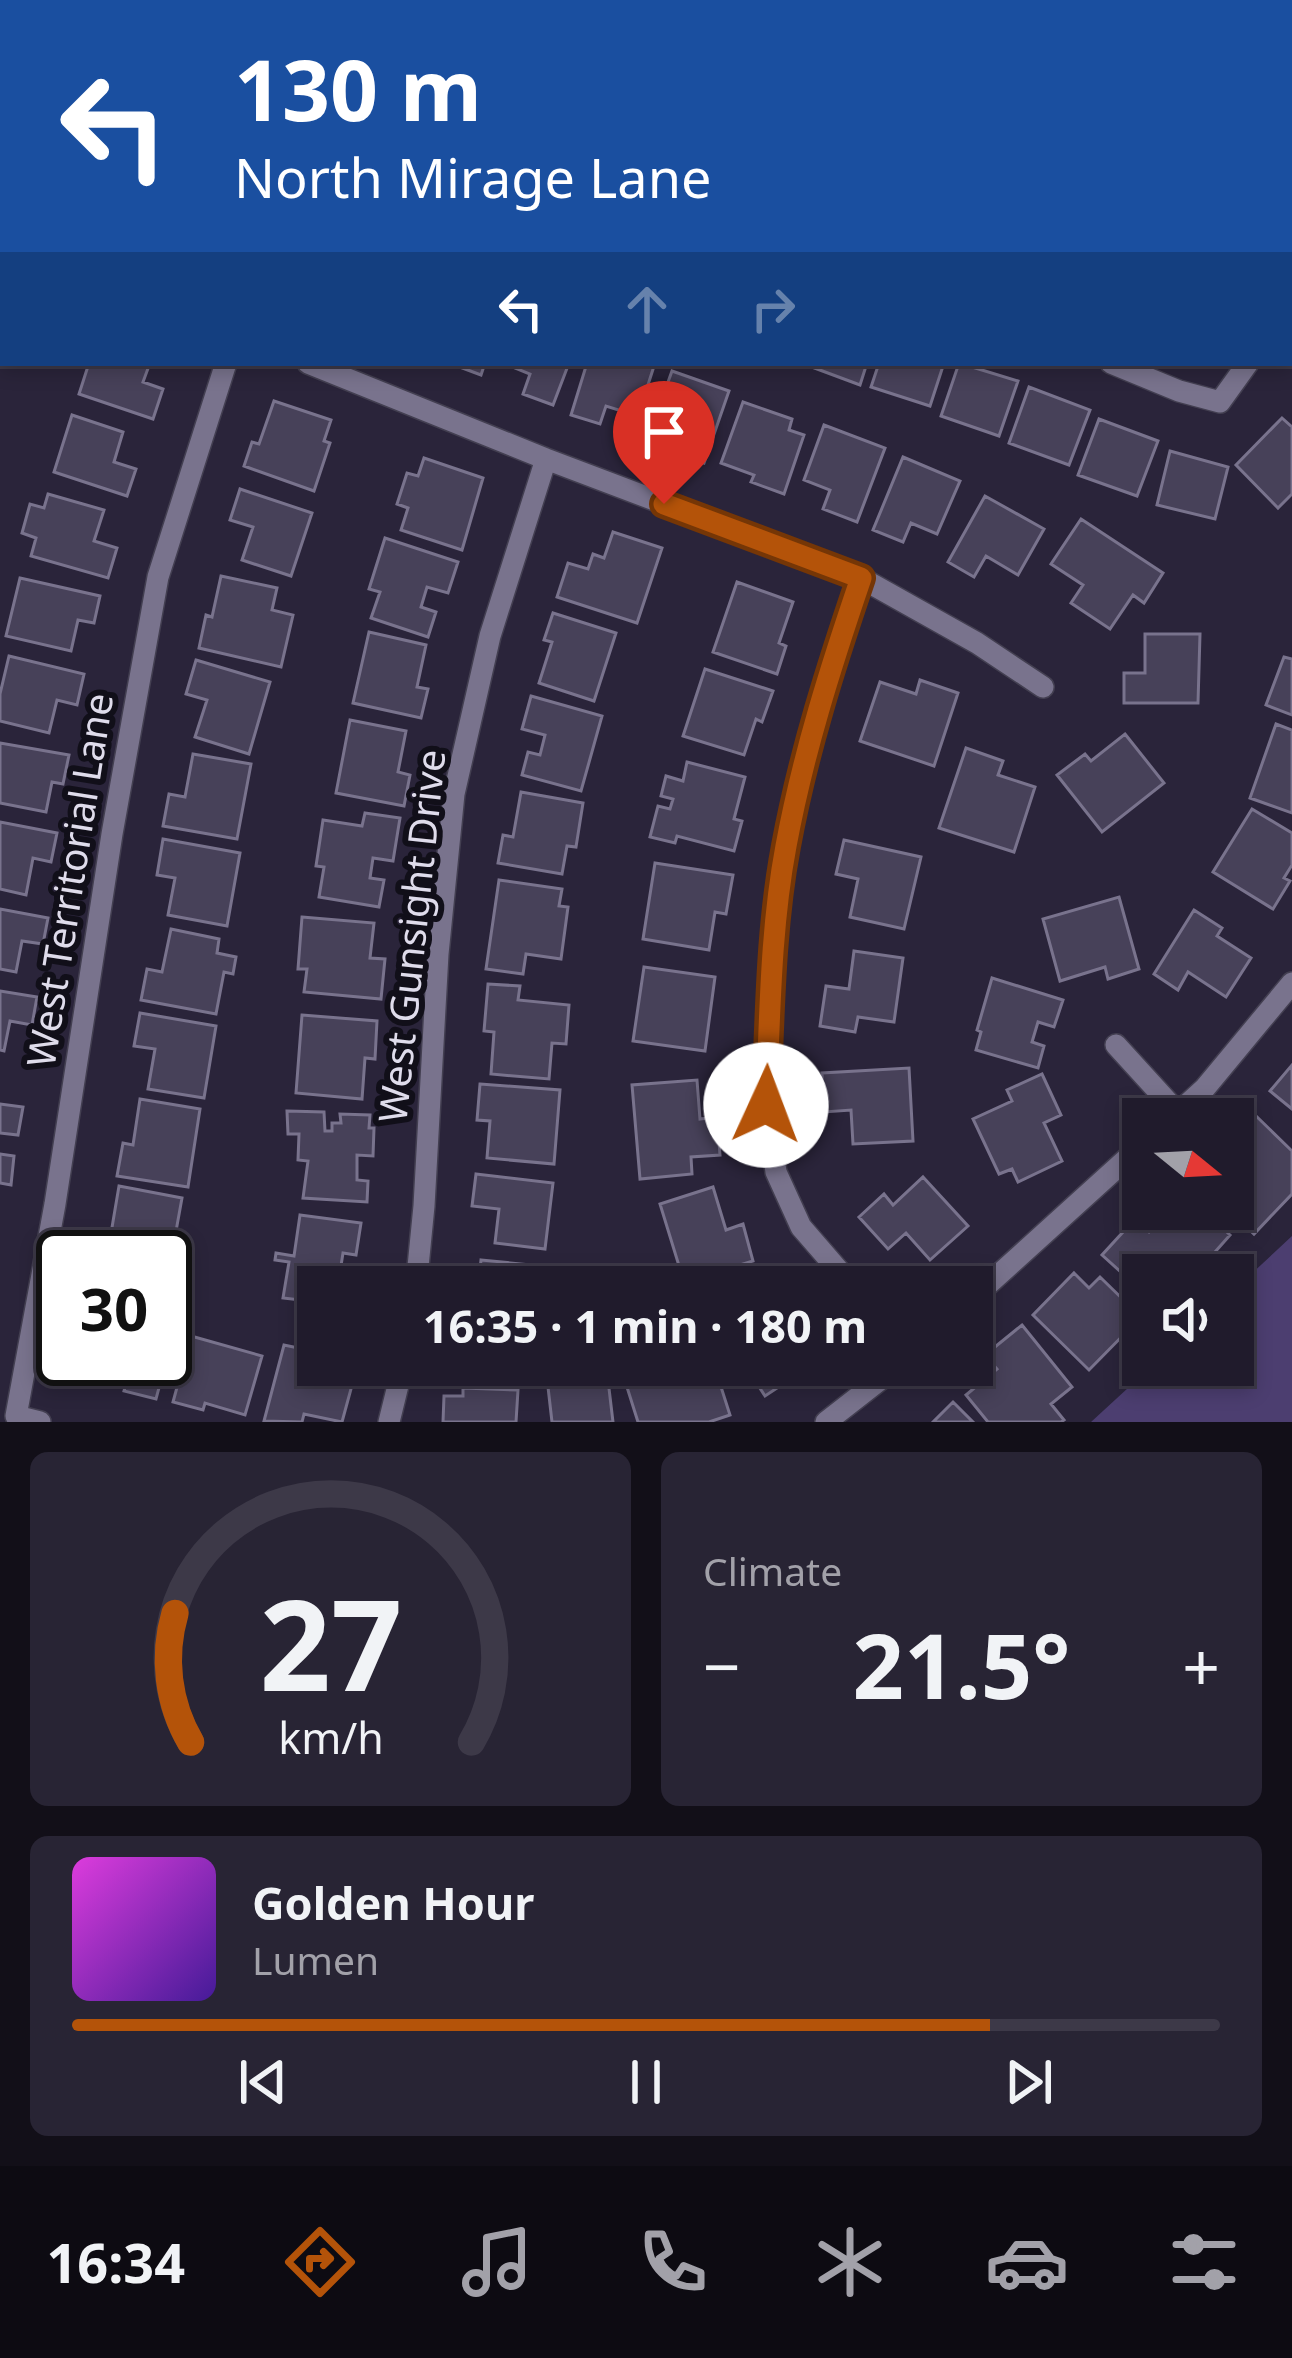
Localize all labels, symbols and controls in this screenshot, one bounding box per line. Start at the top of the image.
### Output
text: 130 m [234,31,482,146]
icon: left [36,48,192,204]
text: North Mirage Lane [234,140,711,214]
icon: left [488,276,554,342]
icon: ahead [614,276,680,342]
icon: right [740,276,806,342]
pin [613,381,715,504]
icon: arrive [631,399,697,465]
street label: West Territorial Lane [13,689,124,1071]
street label: West Gunsight Drive [365,747,456,1125]
position arrow [703,1042,829,1168]
north arrow [1122,1098,1254,1230]
map controls [1122,1098,1254,1386]
speed limit sign: 30 [36,1230,192,1386]
button: sound [1122,1254,1254,1386]
text: 16:35 · 1 min · 180 m [423,1295,867,1356]
text: Climate [703,1544,842,1597]
text: 27 [259,1558,402,1728]
text: 21.5° [853,1603,1070,1725]
text: − [703,1620,741,1710]
text: + [1182,1620,1220,1710]
text: km/h [278,1708,383,1767]
text: Golden Hour [252,1872,534,1933]
text: Lumen [252,1933,379,1986]
icon: previous [230,2049,296,2115]
icon: pause [613,2049,679,2115]
icon: next [996,2049,1062,2115]
icon: directions [278,2220,362,2304]
icon: music [455,2220,539,2304]
icon: phone [631,2220,715,2304]
icon: climate [808,2220,892,2304]
icon: car [985,2220,1069,2304]
icon: filters [1162,2220,1246,2304]
text: 16:34 [46,2225,185,2299]

